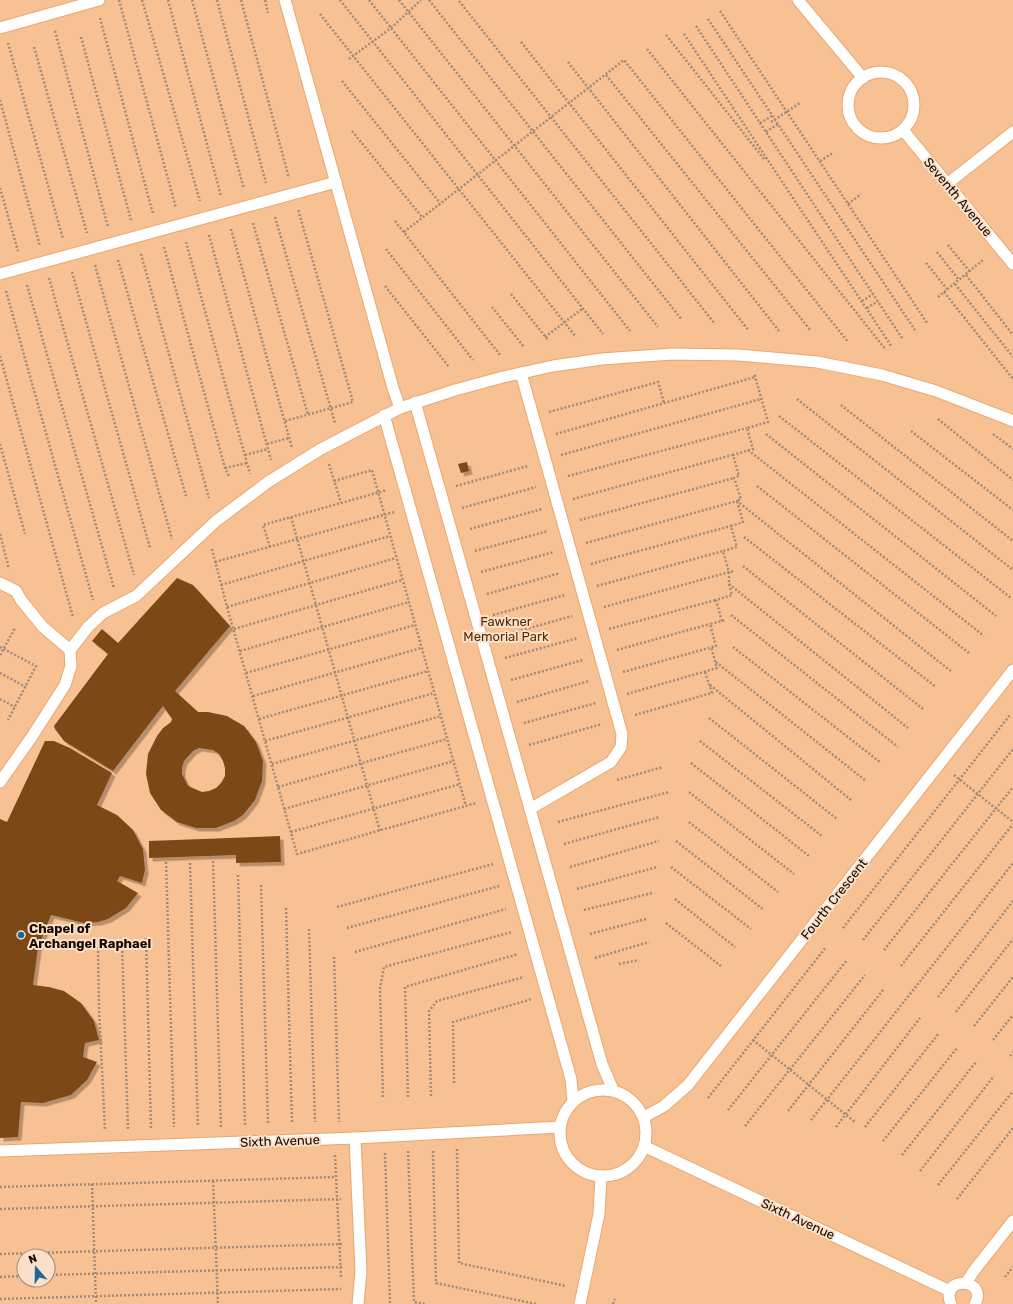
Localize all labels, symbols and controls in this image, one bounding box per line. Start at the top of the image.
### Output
street label: Seventh Avenue [921,154,995,240]
park label: Fawkner Memorial Park [463,614,549,644]
street label: Fourth Crescent [798,856,870,942]
place label: Chapel of Archangel Raphael [29,921,151,951]
marker: Chapel of Archangel Raphael [16,930,26,940]
street label: Sixth Avenue [240,1132,320,1150]
street label: Sixth Avenue [759,1195,837,1243]
north arrow [16,1248,56,1288]
text: N [27,1252,39,1267]

